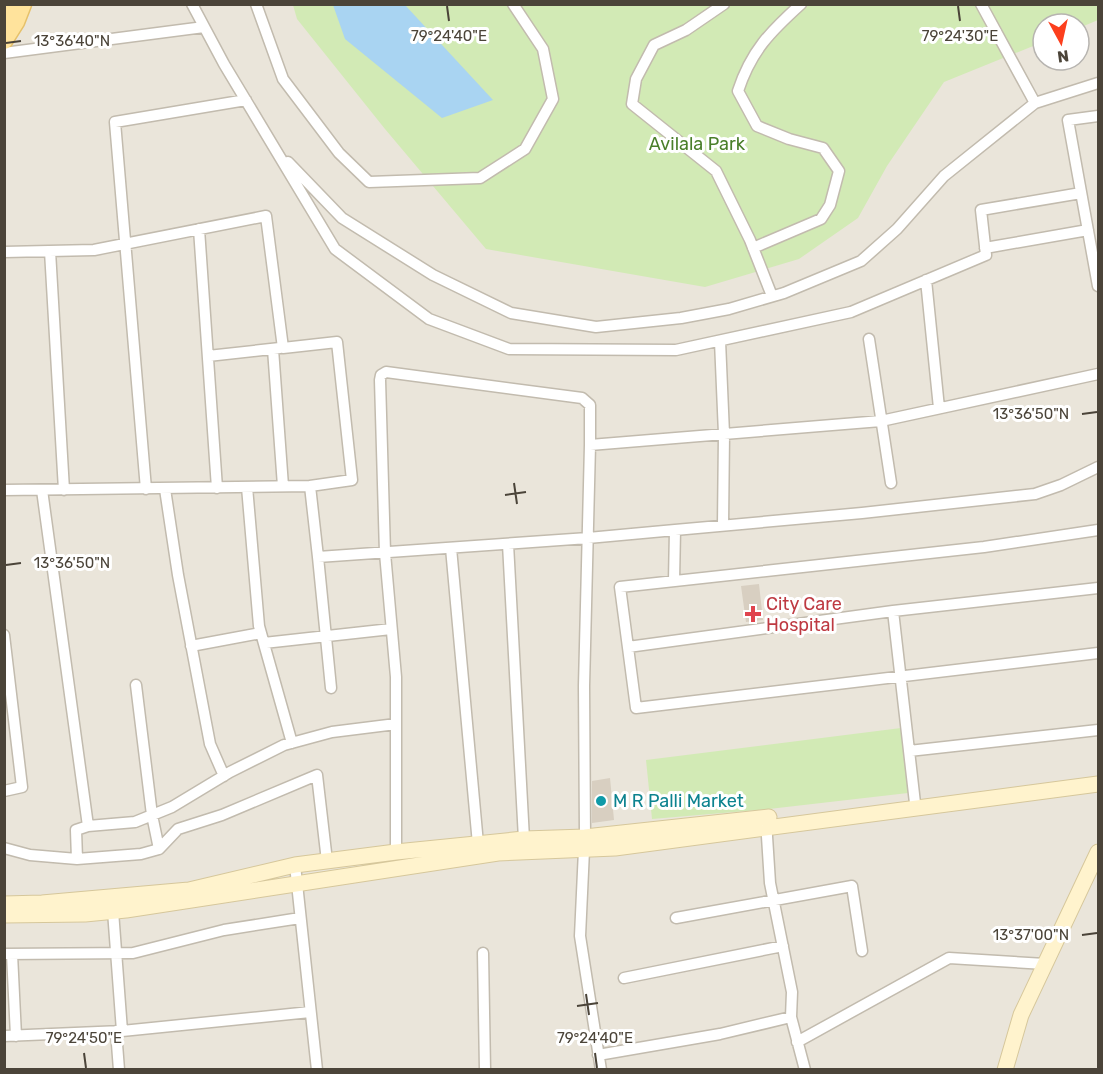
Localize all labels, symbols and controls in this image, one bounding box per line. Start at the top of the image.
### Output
north arrow [1031,12,1091,72]
text: 79°24'40"E [411,27,487,45]
text: 79°24'30"E [922,27,998,45]
text: 13°36'40"N [34,32,110,50]
text: N [1056,46,1070,67]
park label: Avilala Park [649,133,746,155]
text: 13°36'50"N [993,405,1069,423]
text: 13°36'50"N [34,554,110,572]
place label: City Care Hospital [766,593,842,636]
marker: City Care Hospital [744,605,762,623]
place label: M R Palli Market [613,790,744,812]
marker: M R Palli Market [594,794,608,808]
text: 13°37'00"N [993,926,1069,944]
text: 79°24'50"E [46,1029,122,1047]
text: 79°24'40"E [557,1029,633,1047]

